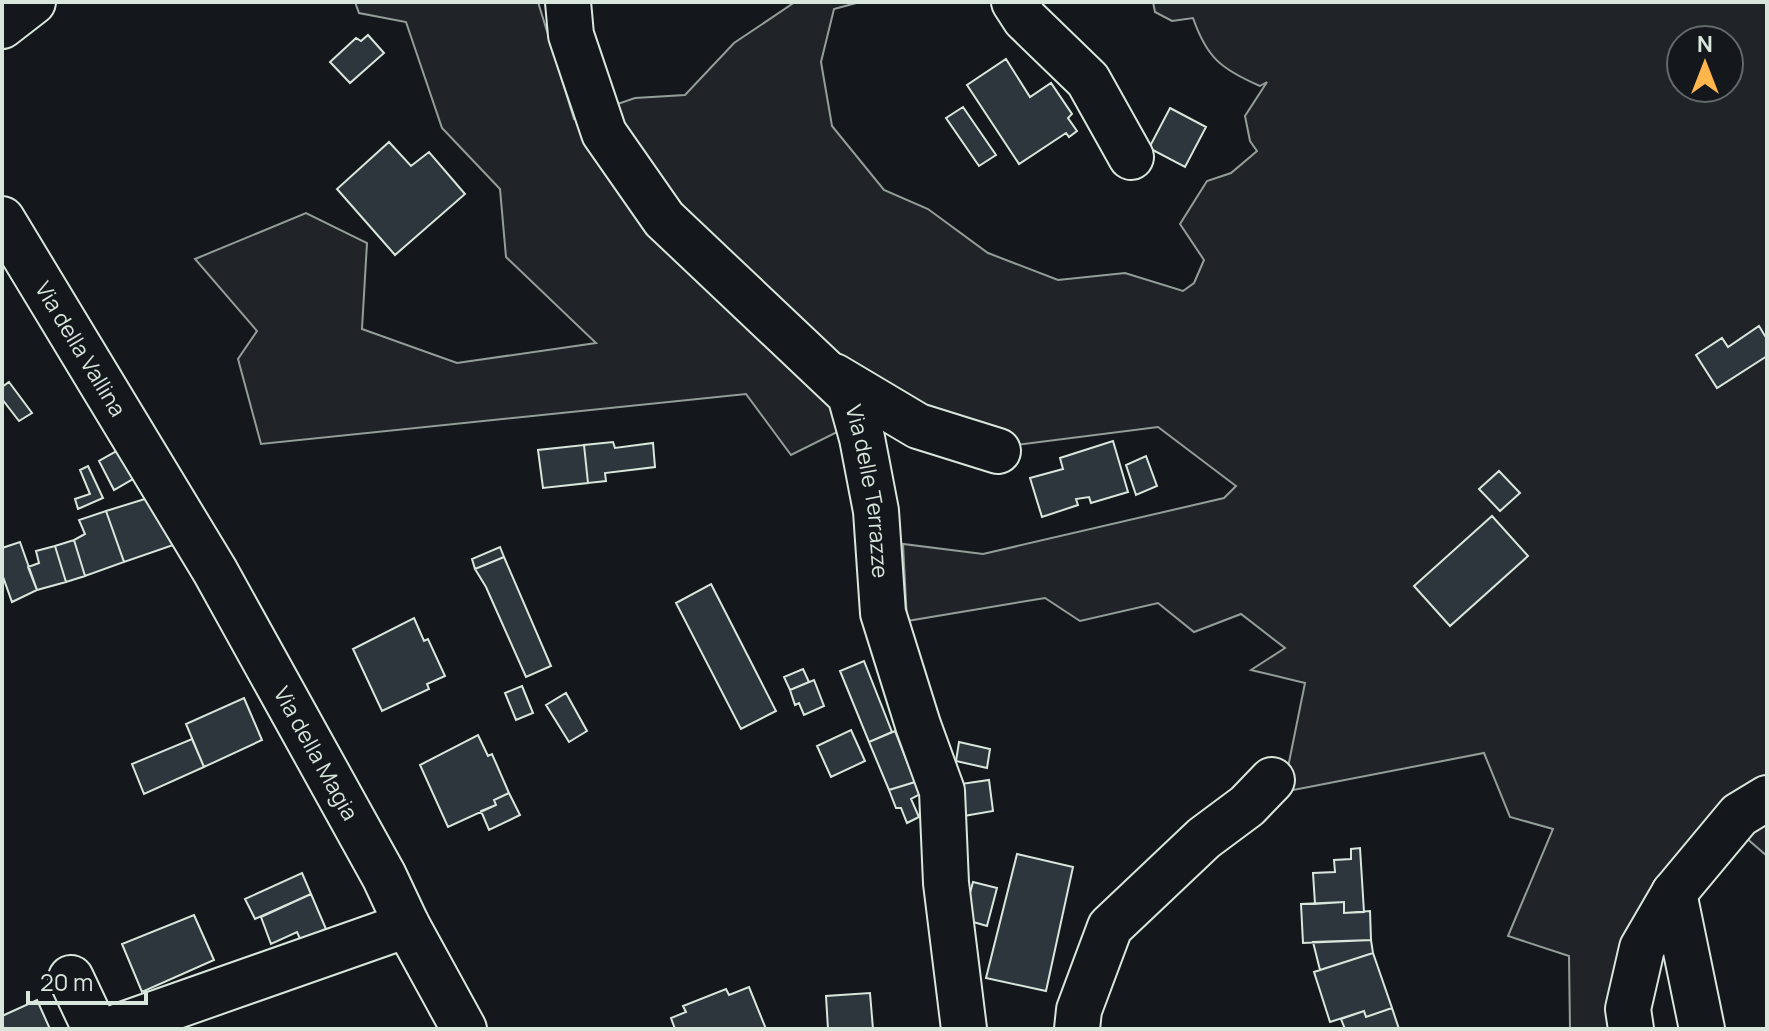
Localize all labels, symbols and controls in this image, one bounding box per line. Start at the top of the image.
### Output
north arrow [1665,24,1745,104]
text: N [1697,29,1713,59]
street label: Via della Vallina [28,276,133,422]
street label: Via delle Terrazze [838,401,896,579]
street label: Via della Magia [267,681,365,826]
scale bar [28,955,146,1005]
text: 20 m [40,965,93,998]

